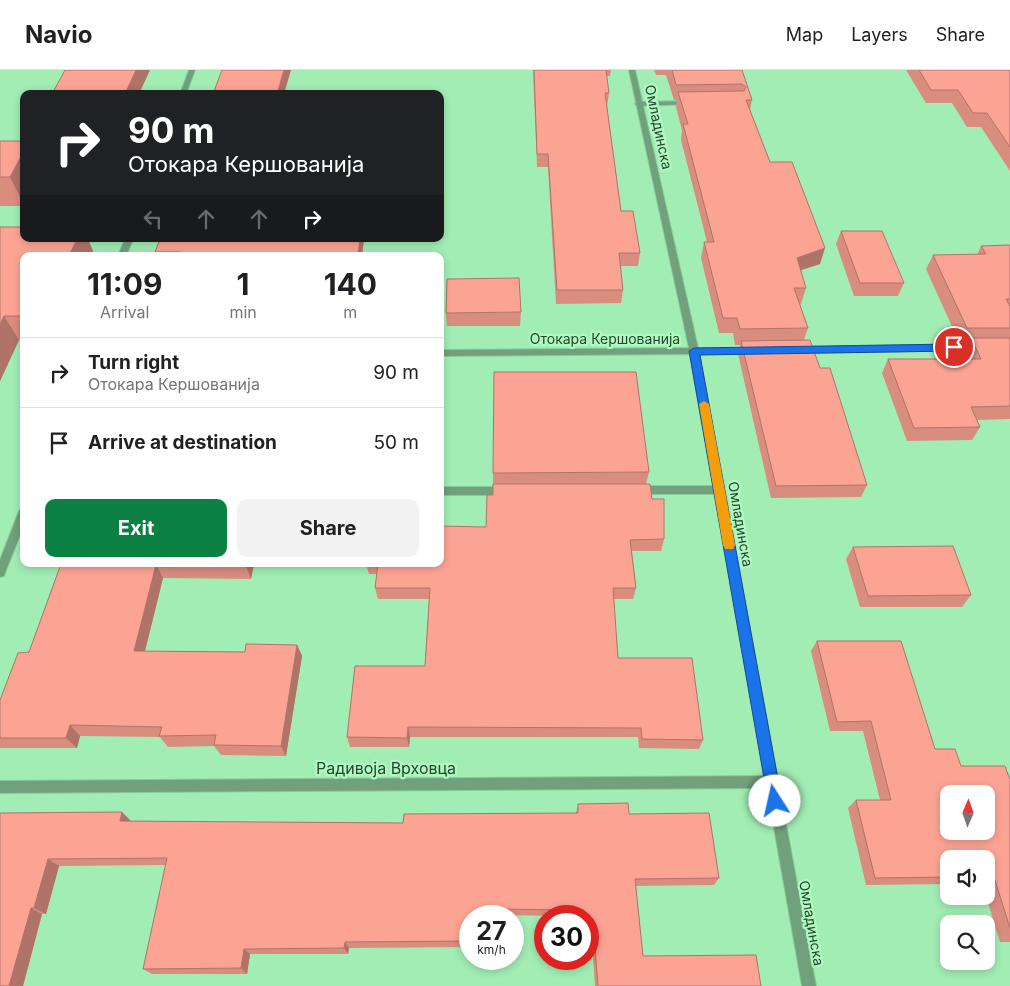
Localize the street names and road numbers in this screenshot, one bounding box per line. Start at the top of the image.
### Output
street label: Омладинска [642,83,676,171]
street label: Отокара Кершованија [530,330,680,347]
street label: Омладинска [725,480,757,568]
street label: Радивоја Врховца [316,758,456,778]
street label: Омладинска [796,879,828,967]

